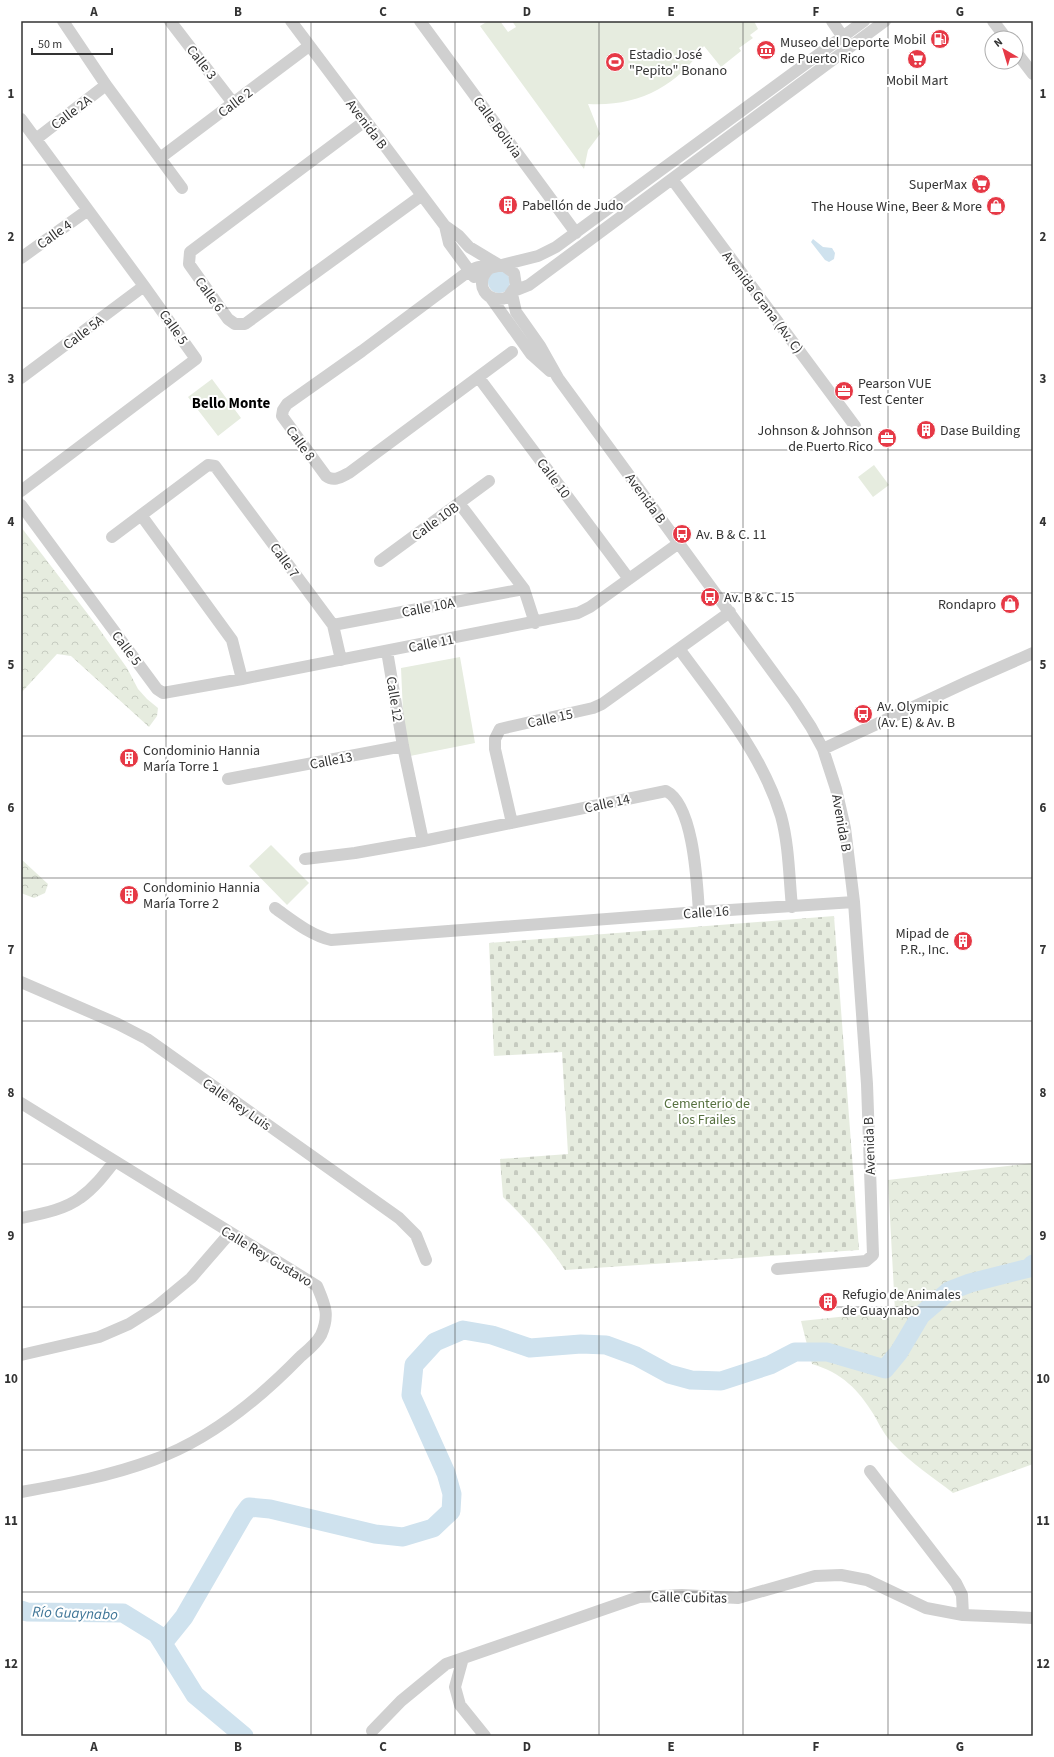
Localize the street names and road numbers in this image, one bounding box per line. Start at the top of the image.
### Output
street label: Calle 3 [181,41,221,84]
street label: Calle 2 [214,83,257,122]
street label: Calle 2A [47,91,97,135]
street label: Calle Bolivia [468,93,526,163]
street label: Avenida B [341,95,392,154]
street label: Calle 4 [33,215,76,254]
street label: Avenida Grana (Av. C) [717,247,807,358]
street label: Calle 6 [190,273,229,316]
street label: Calle 5 [154,306,193,349]
street label: Calle 5A [59,311,109,355]
street label: Calle 8 [281,422,320,465]
street label: Calle 10 [531,454,575,503]
street label: Avenida B [620,469,670,528]
street label: Calle 10B [408,498,463,546]
street label: Calle 7 [265,539,304,582]
street label: Calle 10A [400,593,457,623]
street label: Calle 5 [107,627,146,670]
street label: Calle 11 [407,630,456,658]
street label: Calle 12 [381,675,407,723]
street label: Calle 15 [526,704,575,734]
street label: Calle13 [308,747,354,775]
street label: Calle 14 [583,789,632,819]
street label: Avenida B [826,793,856,853]
street label: Calle 16 [682,901,730,925]
street label: Calle Rey Luis [198,1074,275,1136]
street label: Avenida B [859,1117,881,1175]
street label: Calle Rey Gustavo [217,1222,316,1292]
street label: Calle Cubitas [651,1587,727,1609]

